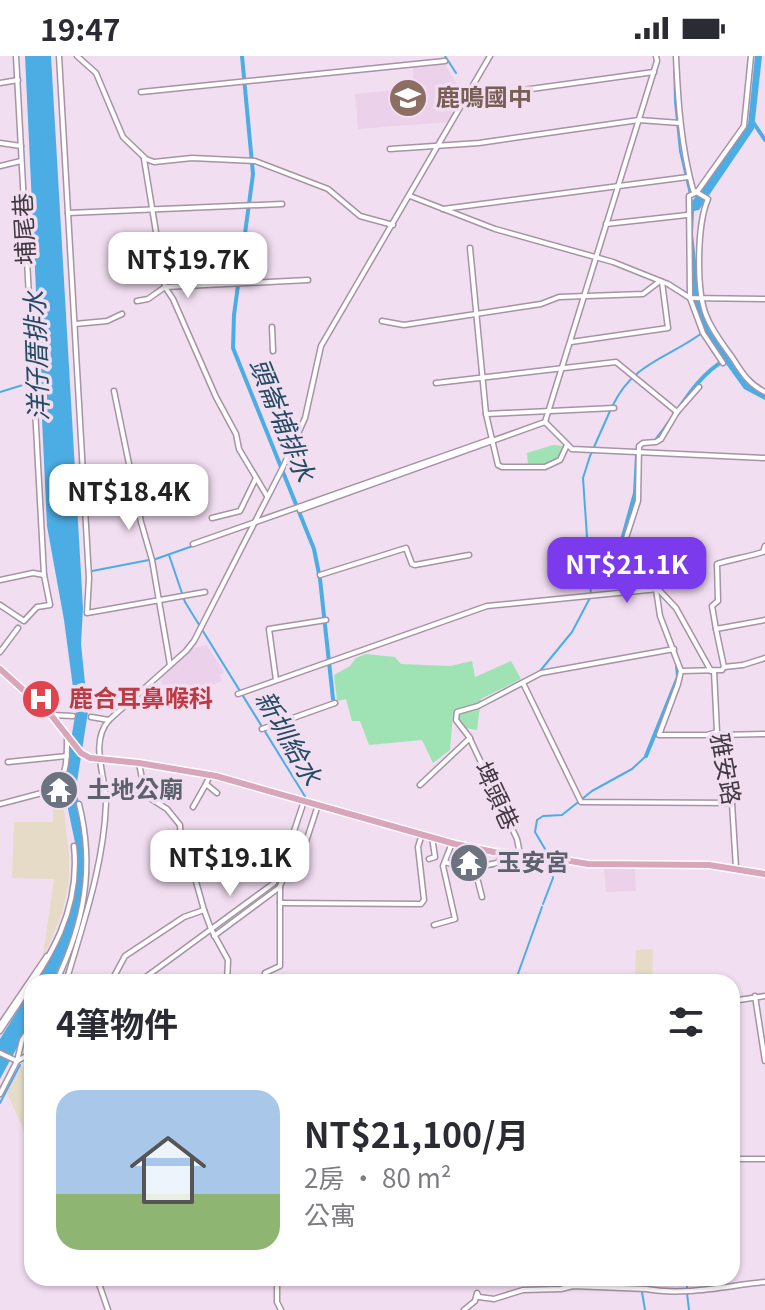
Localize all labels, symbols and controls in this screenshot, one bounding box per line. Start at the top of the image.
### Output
text: 19:47 [40,6,121,50]
school or university icon: 鹿鳴國中 [387,77,429,119]
place label: 鹿鳴國中 [436,78,532,113]
street label: 埔尾巷 [3,192,42,266]
pin: NT$19.7K [105,232,271,300]
text: NT$19.7K [126,239,250,276]
water label: 洋仔厝排水 [14,289,55,422]
water label: 頭崙埔排水 [243,352,326,487]
pin: NT$18.4K [46,464,212,532]
text: NT$18.4K [67,471,191,508]
pin: NT$21.1K [544,537,710,605]
text: NT$21.1K [565,544,689,581]
hospital icon: 鹿合耳鼻喉科 [20,678,62,720]
place label: 鹿合耳鼻喉科 [69,679,213,714]
water label: 新圳給水 [248,682,333,792]
street label: 雅安路 [704,730,751,807]
street label: 埤頭巷 [467,755,529,835]
temple icon: 土地公廟 [38,769,80,811]
place label: 土地公廟 [87,770,183,805]
pin: NT$19.1K [147,830,313,898]
text: NT$19.1K [168,837,292,874]
temple icon: 玉安宮 [448,842,490,884]
place label: 玉安宮 [497,843,569,878]
text: 4筆物件 [56,998,178,1047]
icon: filters [664,1000,708,1044]
text: NT$21,100/月 [304,1109,529,1158]
icon: home [120,1122,216,1218]
text: 2房 · 80 m² [304,1158,452,1195]
text: 公寓 [304,1195,356,1232]

